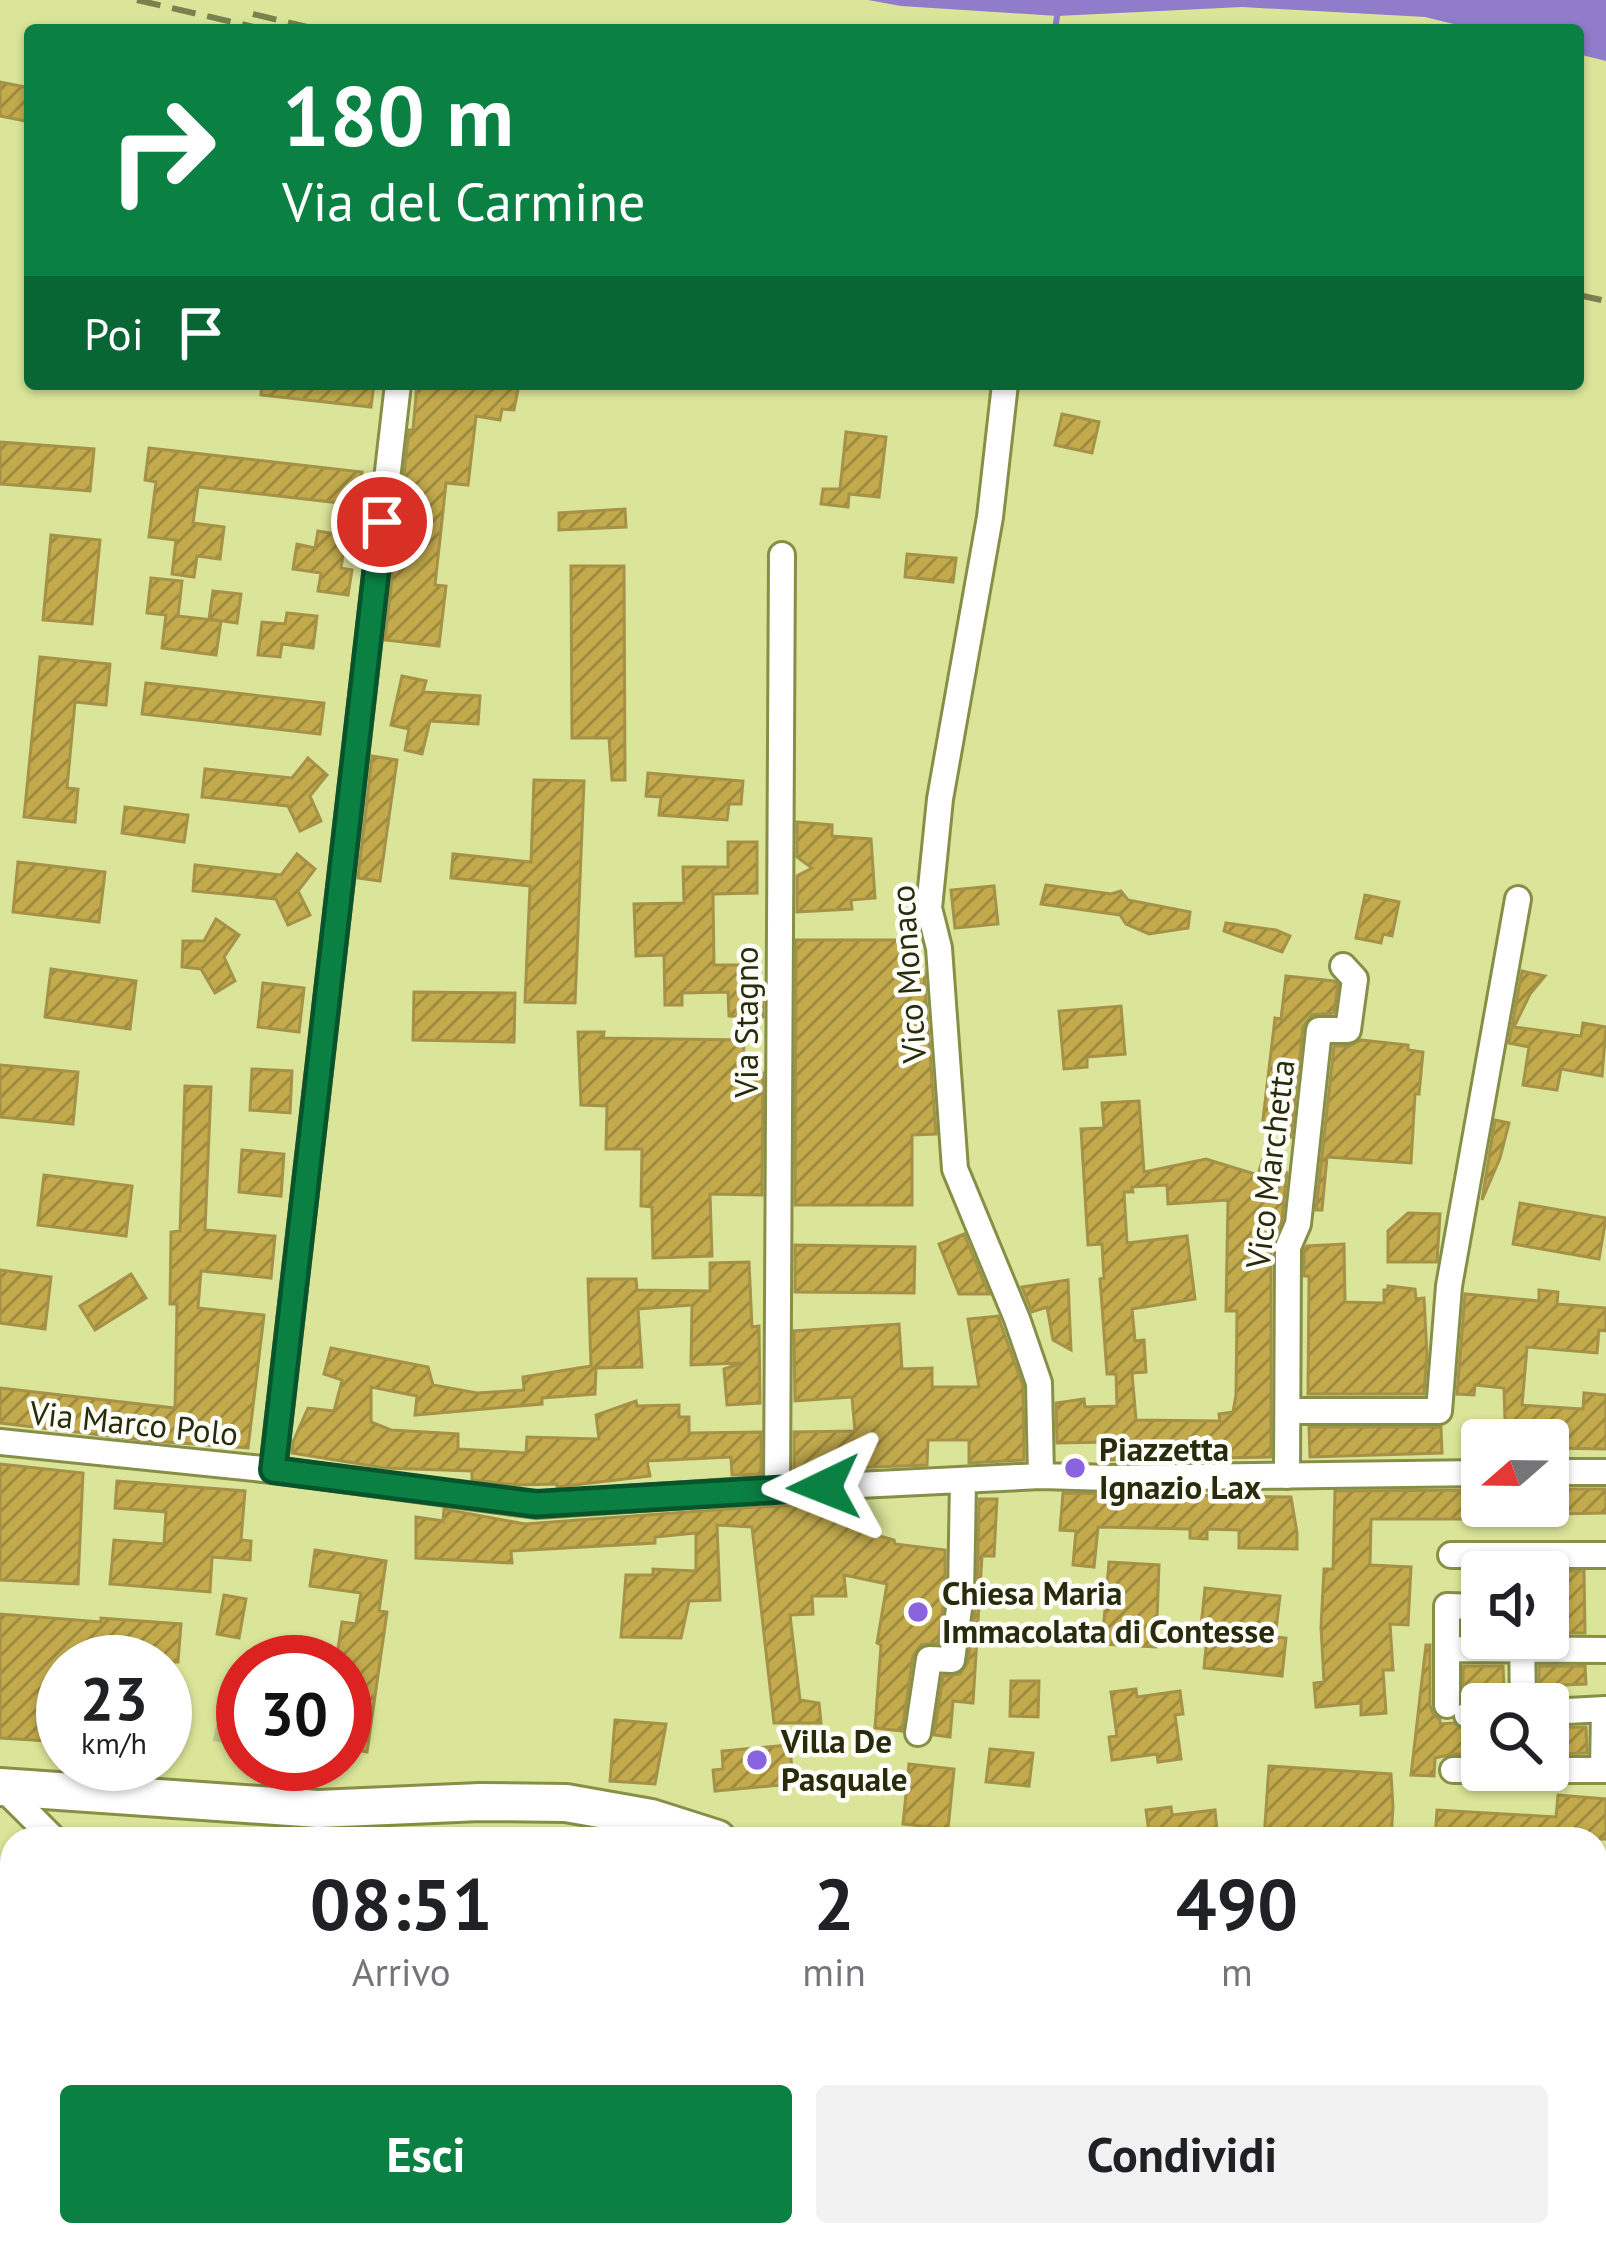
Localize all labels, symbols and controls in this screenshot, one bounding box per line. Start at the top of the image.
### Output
text: 180 m [282,60,514,169]
icon: right [84,72,240,228]
text: Via del Carmine [282,166,645,236]
icon: arrive [168,300,234,366]
text: Poi [84,304,144,362]
pin [331,471,433,573]
icon: arrive [349,489,415,555]
street label: Vico Monaco [880,884,935,1065]
street label: Via Stagno [724,946,767,1099]
street label: Vico Marchetta [1235,1057,1304,1272]
street label: Via Marco Polo [27,1390,240,1455]
north arrow [1461,1419,1569,1527]
map controls [1461,1419,1569,1791]
position arrow [761,1424,887,1550]
place label: Piazzetta Ignazio Lax [1099,1427,1262,1508]
marker: Piazzetta Ignazio Lax [1062,1455,1088,1481]
button: sound [1461,1551,1569,1659]
place label: Chiesa Maria Immacolata di Contesse [942,1571,1275,1652]
marker: Chiesa Maria Immacolata di Contesse [905,1599,931,1625]
speed limit sign: 30 [216,1635,372,1791]
text: 23 [80,1659,148,1737]
button: search [1461,1683,1569,1791]
place label: Villa De Pasquale [780,1719,908,1800]
text: km/h [81,1723,147,1762]
marker: Villa De Pasquale [744,1747,770,1773]
text: 08:51 [310,1857,493,1950]
text: 2 [814,1857,855,1950]
text: 490 [1176,1857,1298,1950]
text: Arrivo [352,1946,451,1997]
text: min [802,1946,866,1997]
text: m [1221,1946,1253,1997]
button: Esci [60,2085,792,2223]
button: Condividi [816,2085,1548,2223]

